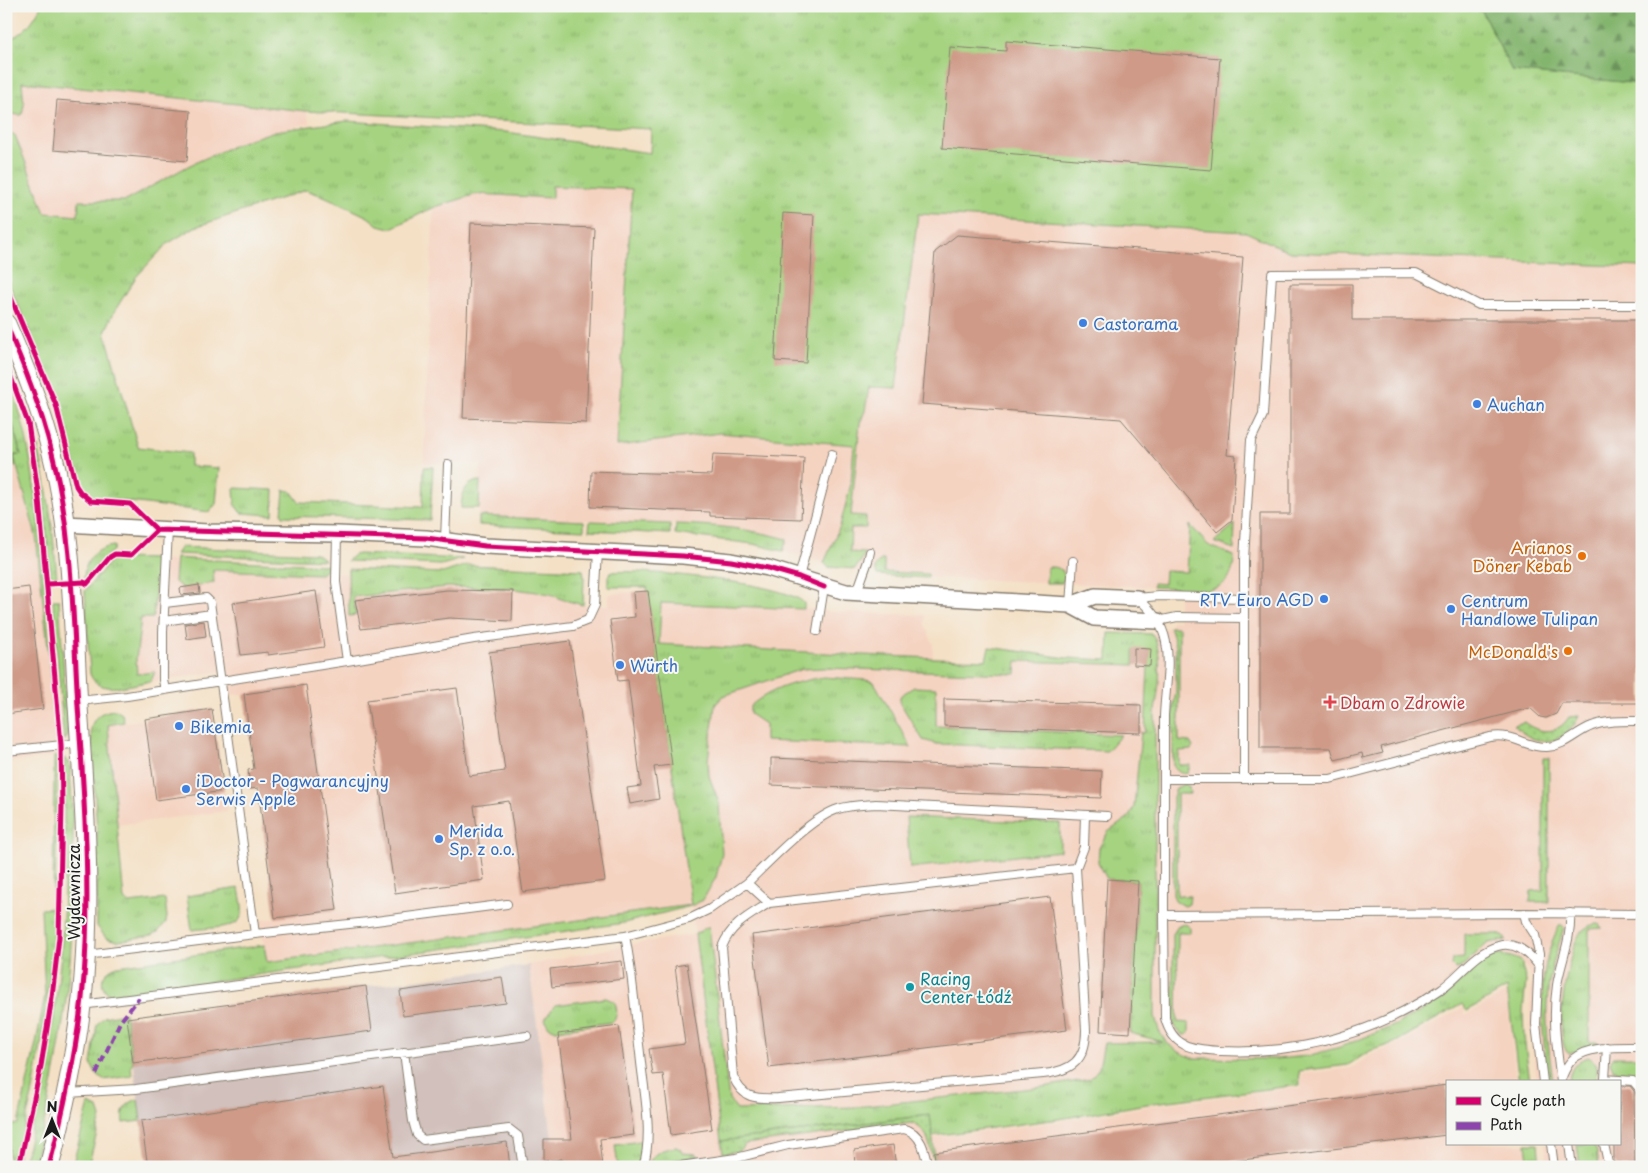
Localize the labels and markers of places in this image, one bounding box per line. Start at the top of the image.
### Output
place label: Castorama [1093,311,1178,335]
marker: Castorama [1077,317,1089,329]
place label: Auchan [1487,392,1545,416]
marker: Auchan [1471,398,1483,410]
place label: Arianos Döner Kebab [1472,535,1572,577]
marker: Arianos Döner Kebab [1576,550,1588,562]
place label: RTV Euro AGD [1200,587,1314,611]
place label: Centrum Handlowe Tulipan [1461,588,1598,630]
marker: RTV Euro AGD [1318,593,1330,605]
marker: Centrum Handlowe Tulipan [1445,603,1457,615]
place label: McDonald's [1468,639,1558,663]
marker: McDonald's [1562,645,1574,657]
place label: Würth [630,653,678,677]
marker: Würth [614,659,626,671]
place label: Dbam o Zdrowie [1340,690,1465,714]
marker: Dbam o Zdrowie [1324,696,1336,708]
place label: Bikemia [189,714,252,738]
marker: Bikemia [173,720,185,732]
place label: iDoctor - Pogwarancyjny Serwis Apple [196,768,389,810]
marker: iDoctor - Pogwarancyjny Serwis Apple [180,783,192,795]
place label: Merida Sp. z o.o. [449,818,515,860]
marker: Merida Sp. z o.o. [433,833,445,845]
place label: Racing Center Łódź [920,966,1012,1008]
marker: Racing Center Łódź [904,981,916,993]

